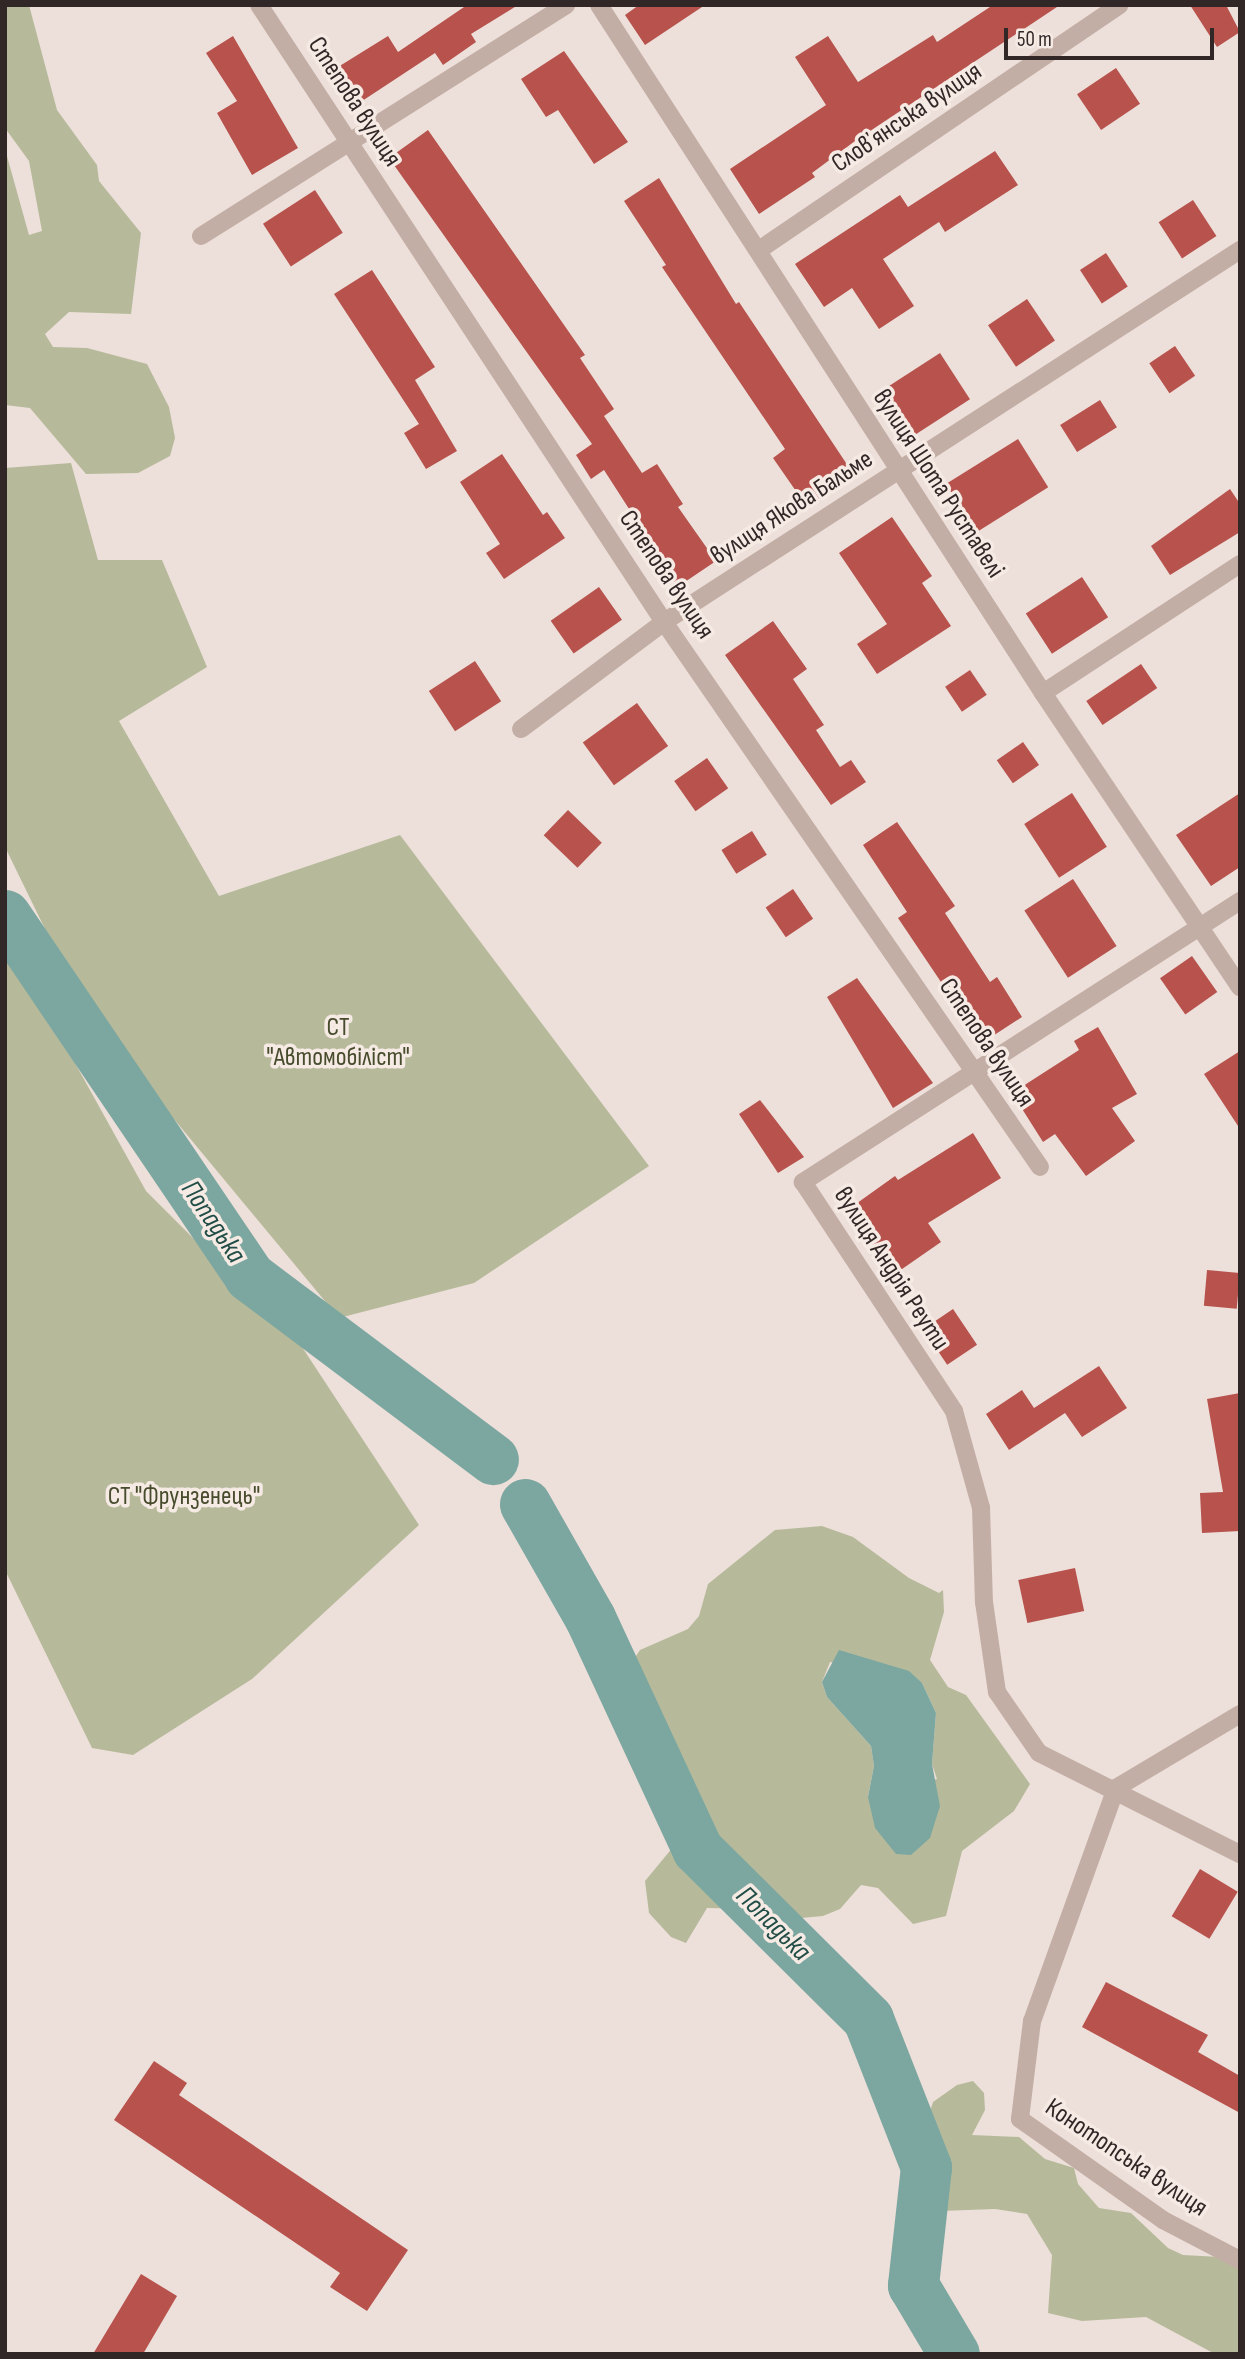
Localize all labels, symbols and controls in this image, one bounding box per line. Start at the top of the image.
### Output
scale bar [1007,14,1217,58]
text: 50 m [1017,27,1052,52]
street label: Степова вулиця [301,31,407,173]
street label: Словʼянська вулиця [826,56,988,180]
street label: вулиця Шота Руставелі [865,384,1011,584]
street label: вулиця Якова Бальме [705,444,879,572]
street label: Степова вулиця [612,505,720,645]
street label: Степова вулиця [932,973,1040,1113]
park label: СТ "Автомобіліст" [266,1012,410,1074]
water label: Попадька [173,1174,253,1270]
street label: вулиця Андрія Реути [827,1182,955,1356]
park label: СТ "Фрунзенець" [108,1481,260,1513]
water label: Попадька [729,1880,817,1968]
street label: Конотопська вулиця [1039,2092,1213,2224]

